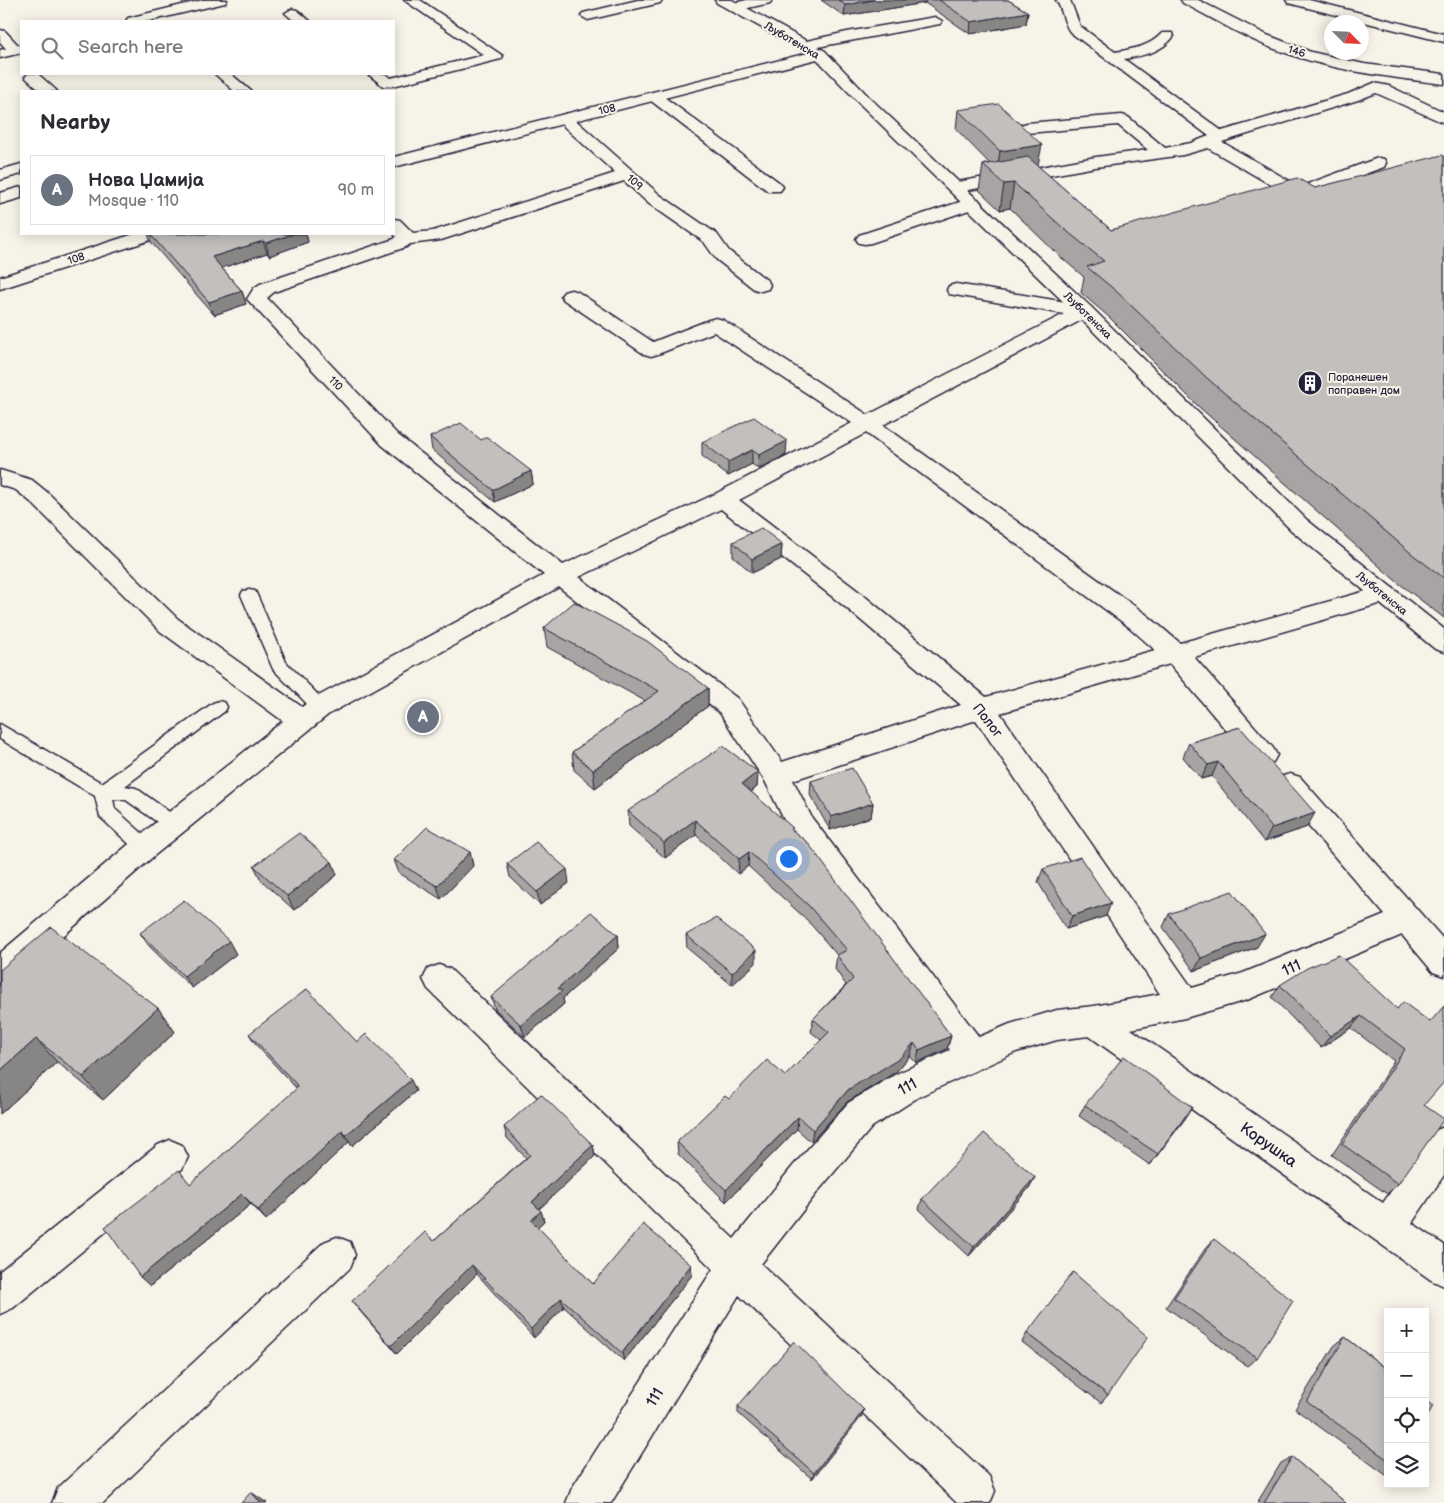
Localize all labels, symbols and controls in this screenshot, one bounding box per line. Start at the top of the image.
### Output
north arrow [1324,15,1369,60]
street label: Љуботенска [761,18,822,62]
search box [20,20,395,75]
icon: search [38,34,66,62]
text: Search here [78,36,183,59]
street label: 146 [1286,43,1307,60]
street label: 108 [597,101,617,118]
text: Nearby [40,110,110,135]
text: Нова Џамија [88,169,204,192]
street label: 109 [624,172,645,193]
text: A [52,181,62,200]
text: 90 m [338,181,374,200]
text: Mosque · 110 [88,192,179,211]
street label: 108 [66,250,86,267]
street label: Љуботенска [1060,288,1115,342]
building icon: Поранешен поправен дом [1297,370,1323,396]
place label: Поранешен поправен дом [1328,371,1400,397]
street label: 110 [326,373,346,394]
street label: Љуботенска [1353,568,1410,618]
pin: A [407,698,439,736]
street label: Полог [969,700,1006,741]
your location [776,846,802,872]
street label: 111 [1279,956,1304,981]
street label: 111 [895,1075,920,1100]
street label: Корушка [1236,1119,1301,1172]
map controls [1384,1308,1429,1488]
button: + [1384,1308,1429,1353]
button: − [1384,1353,1429,1398]
street label: 111 [642,1385,668,1411]
button: locate [1384,1398,1429,1443]
button: layers [1384,1443,1429,1488]

